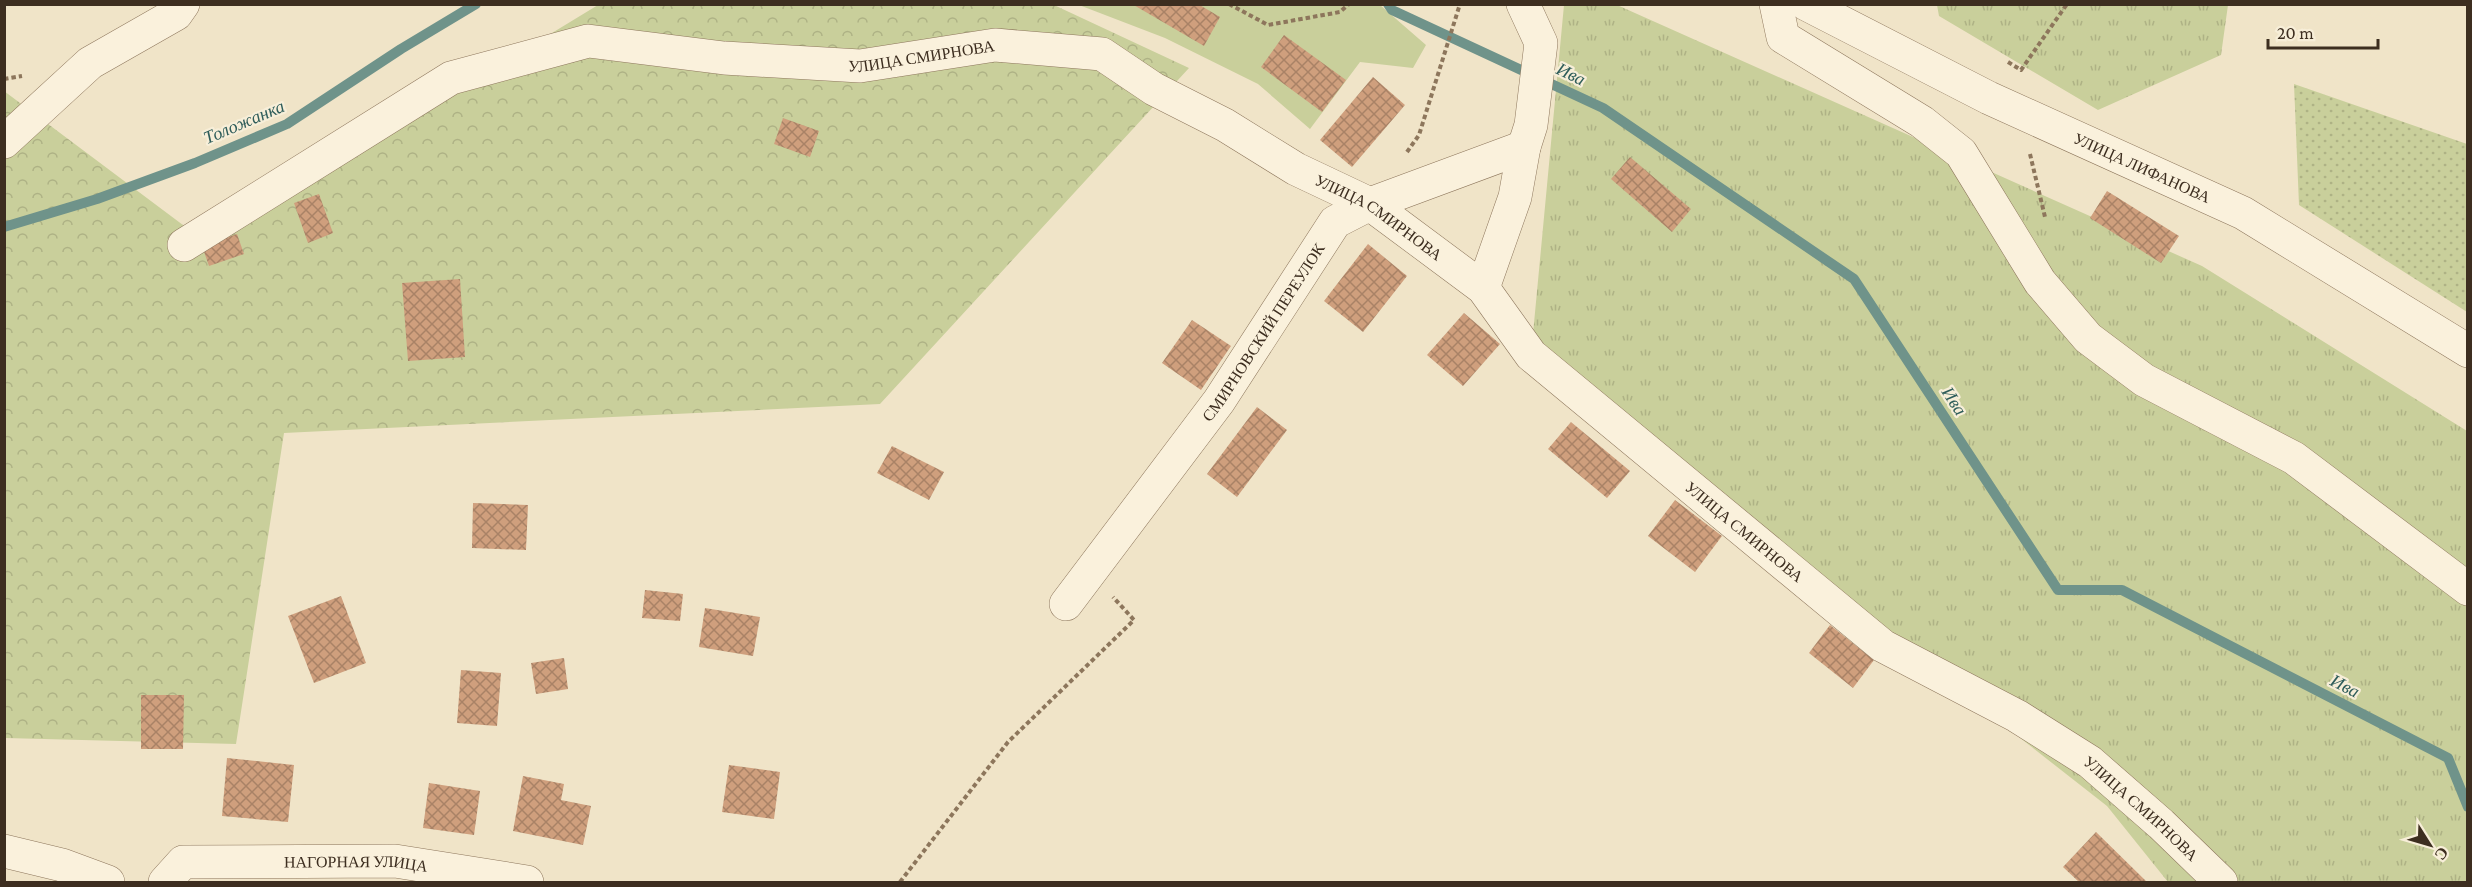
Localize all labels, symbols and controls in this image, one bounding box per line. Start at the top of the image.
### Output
scale bar [2268,12,2378,50]
text: 20 m [2277,23,2314,43]
street label: УЛИЦА СМИРНОВА [847,37,996,75]
water label: Ива [1552,58,1589,89]
water label: Толожанка [201,96,287,148]
street label: УЛИЦА ЛИФАНОВА [2071,130,2213,206]
street label: УЛИЦА СМИРНОВА [1312,171,1446,264]
street label: СМИРНОВСКИЙ ПЕРЕУЛОК [1199,240,1328,425]
water label: Ива [1937,382,1970,419]
street label: УЛИЦА СМИРНОВА [1682,478,1807,586]
water label: Ива [2326,670,2363,702]
street label: УЛИЦА СМИРНОВА [2081,753,2202,864]
north arrow [2400,815,2460,875]
text: С [2431,844,2452,863]
street label: НАГОРНАЯ УЛИЦА [284,853,430,875]

